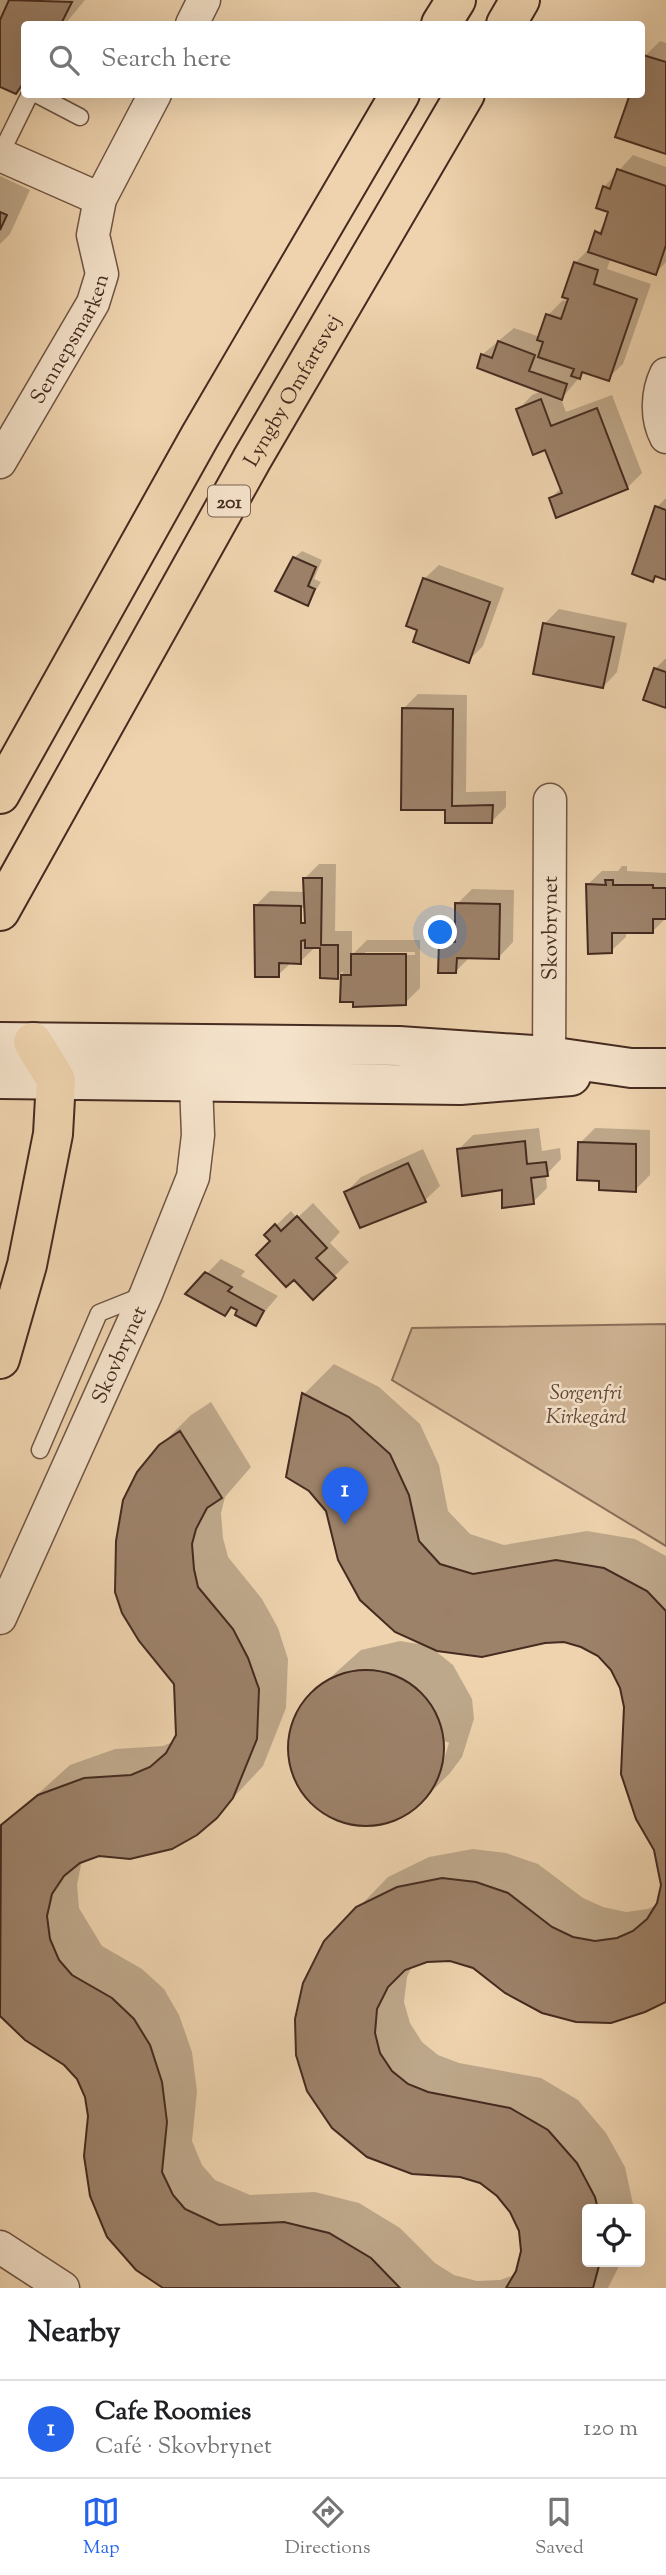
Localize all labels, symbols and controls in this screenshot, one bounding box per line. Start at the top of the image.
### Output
search box [21,21,645,98]
icon: search [45,41,83,79]
text: Search here [101,41,231,78]
street label: Sennepsmarken [24,271,118,410]
street label: Lyngby Omfartsvej [238,310,350,473]
road number: 201 [208,486,250,516]
street label: Skovbrynet [536,876,567,980]
your location [423,915,457,949]
street label: Skovbrynet [85,1302,156,1409]
park label: Sorgenfri Kirkegård [546,1379,627,1433]
pin: 1 [322,1467,368,1525]
map controls [582,2204,645,2267]
button: locate [582,2204,645,2267]
text: Nearby [28,2312,120,2355]
text: Cafe Roomies [95,2394,251,2431]
text: 1 [47,2413,55,2446]
text: 120 m [583,2413,638,2446]
text: Café · Skovbrynet [95,2431,272,2464]
tab: Map [82,2493,120,2562]
tab: Directions [285,2493,370,2562]
tab: Saved [535,2493,584,2562]

